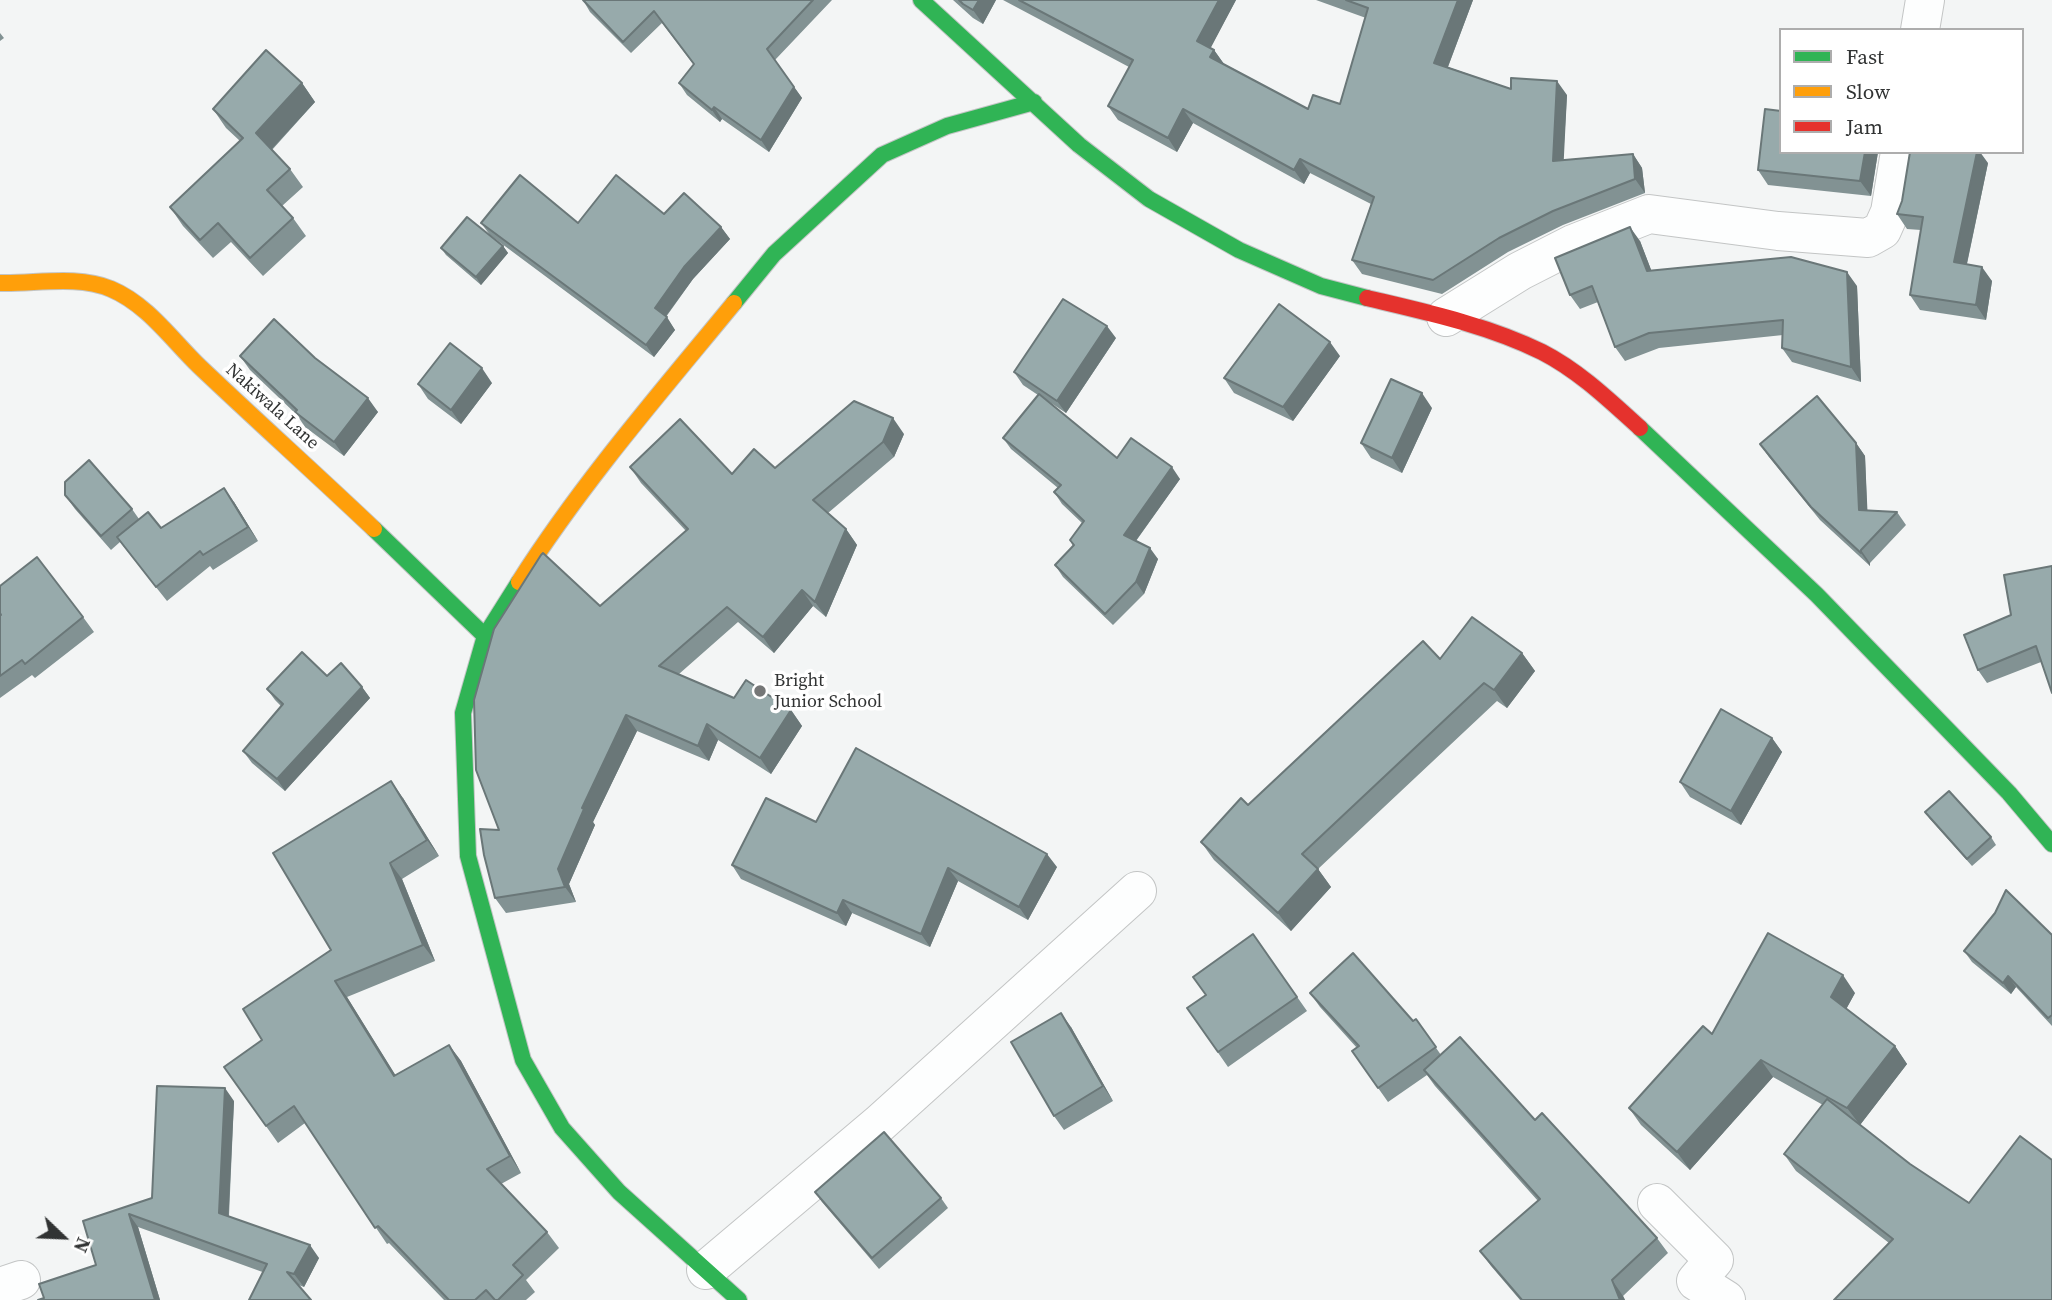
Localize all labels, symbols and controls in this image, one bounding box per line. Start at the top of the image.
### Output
legend [1779,28,2024,154]
text: Fast [1846,42,1884,71]
text: Slow [1846,77,1890,106]
text: Jam [1846,112,1883,141]
street label: Nakiwala Lane [221,359,323,455]
place label: Bright Junior School [774,670,882,712]
marker: Bright Junior School [752,683,768,699]
north arrow [28,1202,98,1272]
text: N [68,1234,97,1257]

